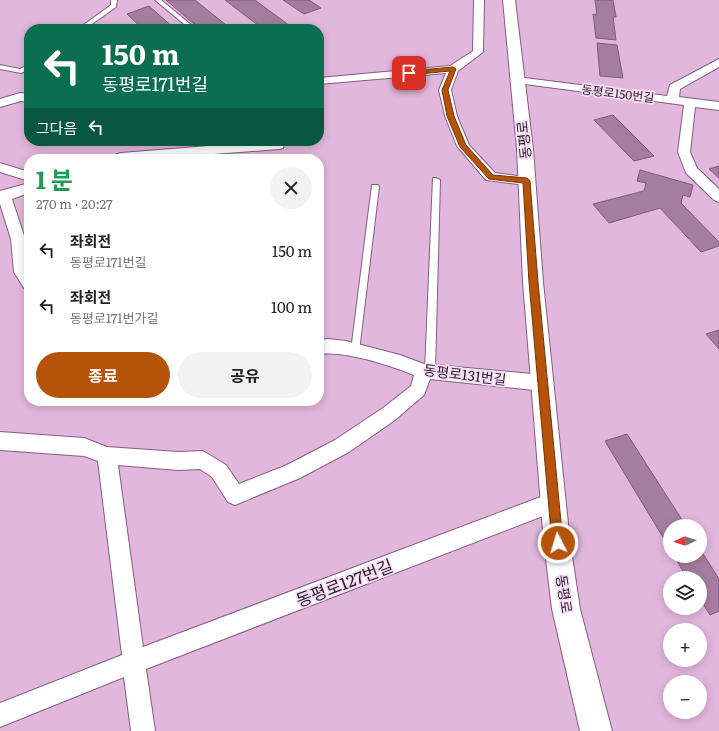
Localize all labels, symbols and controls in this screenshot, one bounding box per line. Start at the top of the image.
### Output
text: 150 m [102,32,180,74]
icon: left [36,40,88,92]
pin [392,56,426,90]
icon: arrive [398,62,420,84]
text: 동평로171번길 [102,70,208,97]
street label: 동평로150번길 [581,80,655,106]
text: 그다음 [36,116,77,139]
icon: left [85,116,107,138]
street label: 동평로 [511,120,535,160]
text: 1 분 [36,161,73,196]
button: close [270,167,312,209]
text: 270 m · 20:27 [36,194,113,213]
text: 좌회전 [70,229,111,252]
icon: left [36,239,58,261]
text: 150 m [272,239,312,262]
text: 동평로171번길 [70,252,147,271]
text: 좌회전 [70,285,111,308]
icon: left [36,295,58,317]
text: 100 m [271,295,312,318]
text: 동평로171번가길 [70,308,159,327]
button: 종료 [36,352,170,398]
button: 공유 [178,352,312,398]
street label: 동평로131번길 [422,359,508,389]
north arrow [663,519,707,563]
map controls [663,519,707,719]
position arrow [537,522,579,564]
street label: 동평로127번길 [292,552,396,612]
button: layers [663,571,707,615]
street label: 동평로 [552,573,578,615]
button: + [663,623,707,667]
button: − [663,675,707,719]

